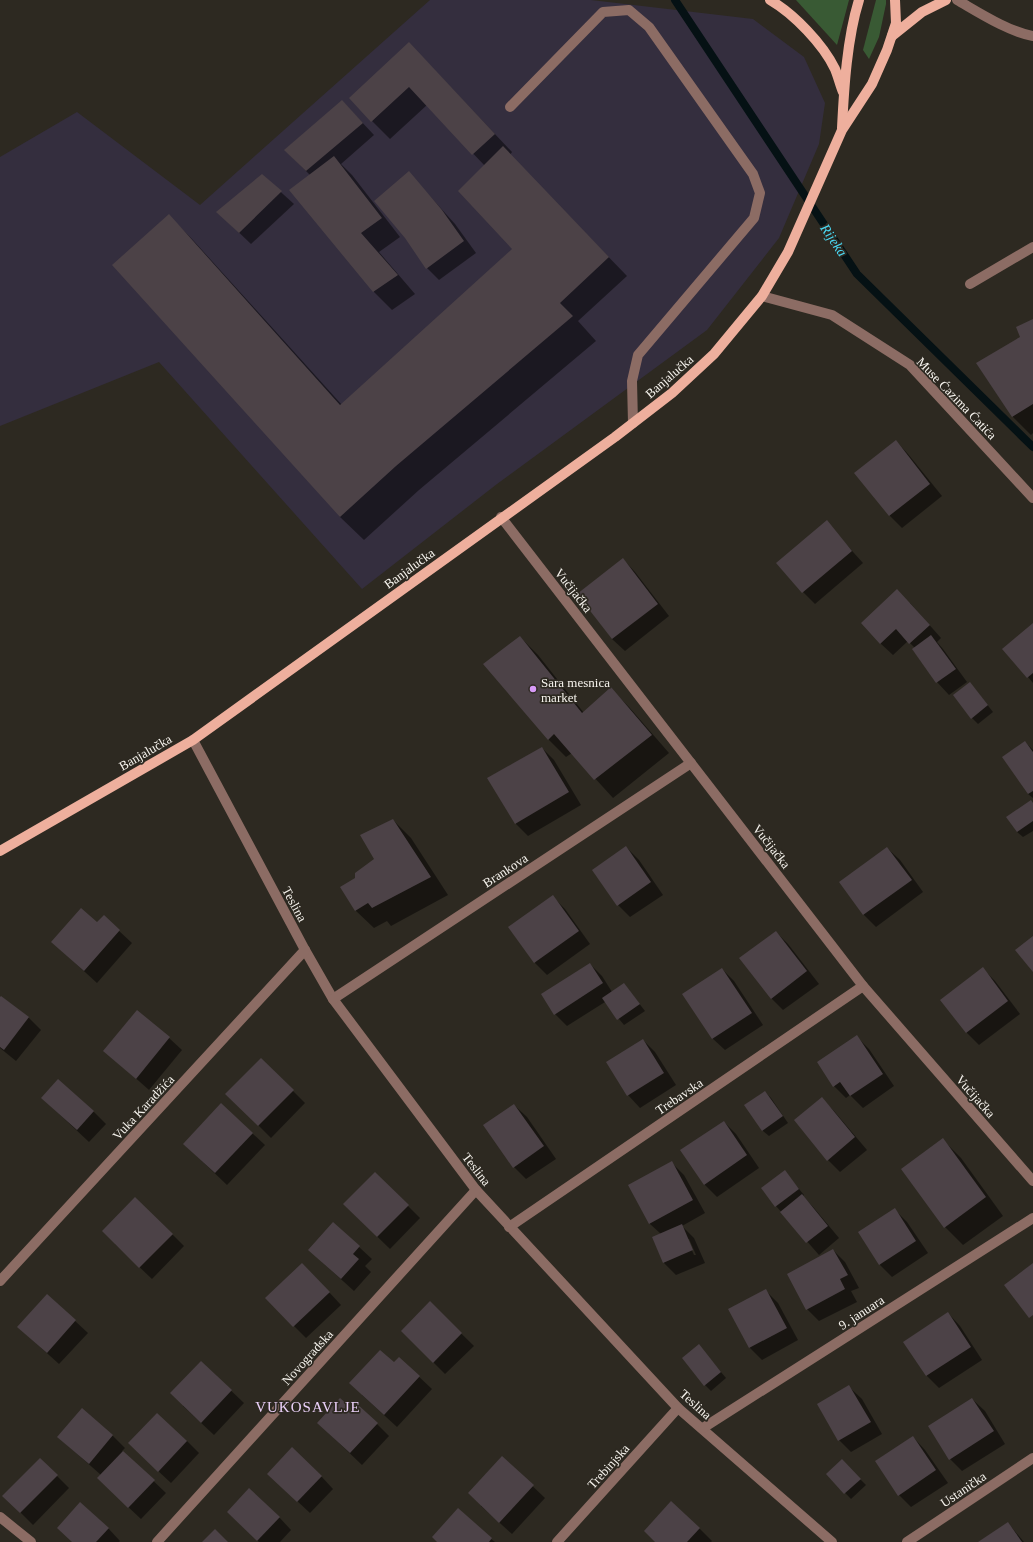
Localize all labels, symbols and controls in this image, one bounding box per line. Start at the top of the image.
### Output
water label: Rijeka [817,220,850,259]
street label: Banjalučka [642,351,696,401]
street label: Muse Ćazima Ćatića [914,354,1000,443]
street label: Banjalučka [381,545,438,592]
street label: Vučijačka [552,565,596,616]
place label: Sara mesnica market [541,675,610,705]
marker: Sara mesnica market [528,684,538,694]
street label: Banjalučka [116,731,175,774]
street label: Vučijačka [750,821,794,872]
street label: Brankova [480,850,531,890]
street label: Teslina [279,884,310,924]
street label: Vuka Karadžića [109,1072,177,1143]
street label: Vučijačka [953,1072,998,1121]
street label: Trebavska [653,1075,706,1118]
street label: Teslina [459,1150,494,1189]
street label: 9. januara [836,1292,887,1333]
street label: Novogradska [279,1326,336,1388]
street label: Teslina [677,1386,715,1423]
district label: VUKOSAVLJE [255,1399,361,1415]
street label: Trebinjska [584,1441,633,1492]
street label: Ustanička [938,1469,989,1510]

